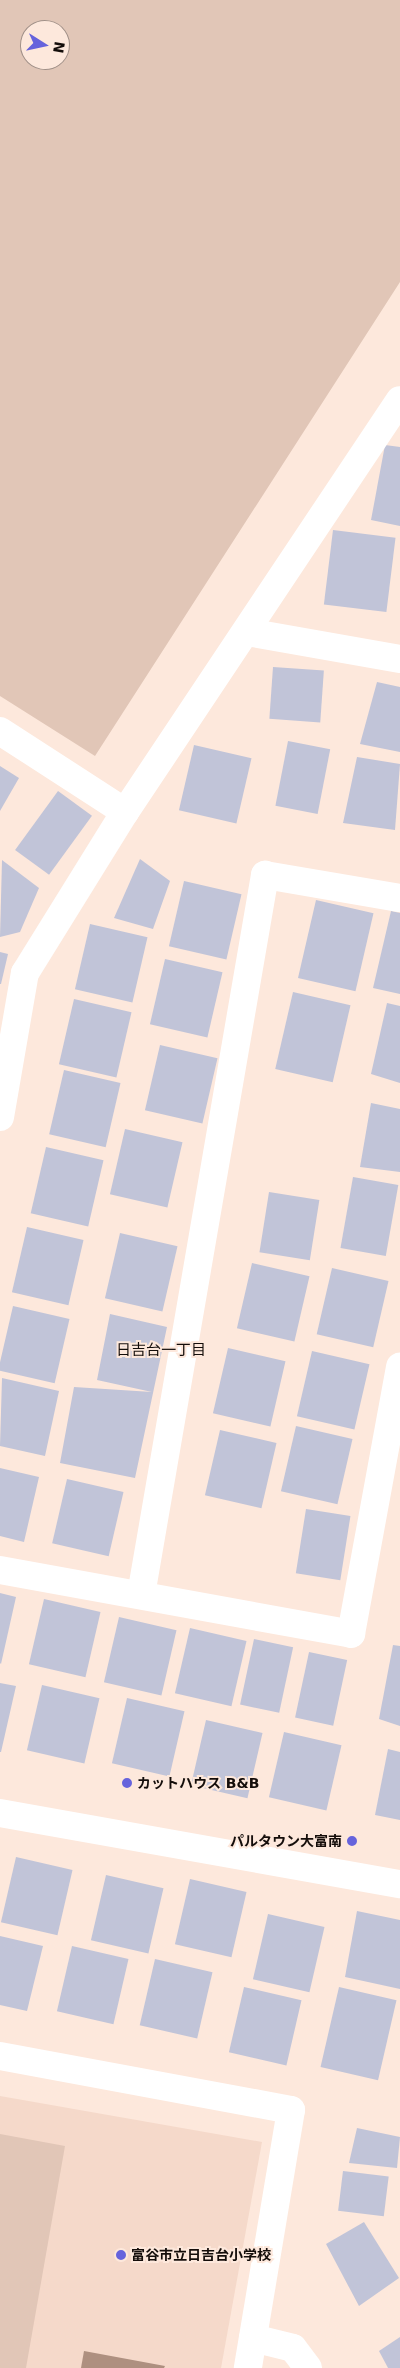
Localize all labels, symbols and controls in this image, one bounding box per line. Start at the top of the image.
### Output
north arrow [20,20,70,70]
text: N [50,40,68,55]
district label: 日吉台一丁目 [116,1342,206,1360]
place label: カットハウス B&B [137,1775,259,1791]
marker: カットハウス B&B [121,1777,133,1789]
place label: パルタウン大富南 [230,1833,342,1849]
marker: パルタウン大富南 [346,1835,358,1847]
place label: 富谷市立日吉台小学校 [131,2247,271,2263]
marker: 富谷市立日吉台小学校 [115,2249,127,2261]

